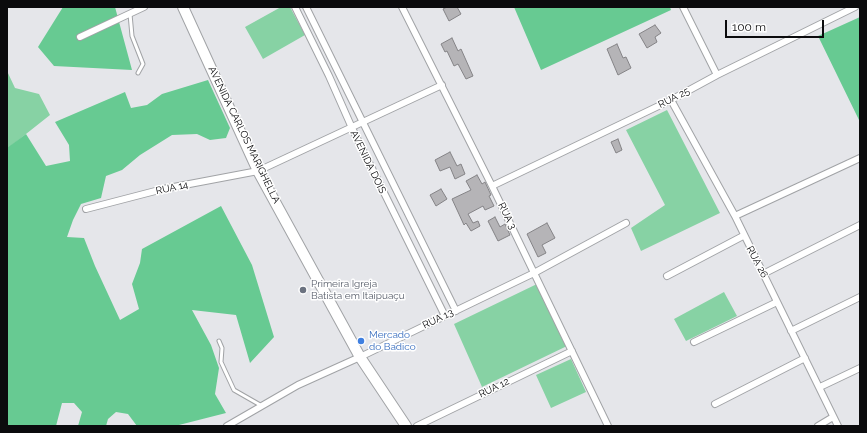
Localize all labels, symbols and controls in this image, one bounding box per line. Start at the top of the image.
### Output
scale bar [727,12,826,38]
text: 100 m [732,20,766,34]
street label: AVENIDA CARLOS MARIGHELLA [206,65,282,205]
street label: RUA 25 [656,85,692,111]
street label: AVENIDA DOIS [348,129,388,195]
street label: RUA 14 [155,179,189,197]
street label: RUA 3 [495,201,519,231]
street label: RUA 26 [744,244,770,280]
place label: Primeira Igreja Batista em Itaipuaçu [311,278,405,302]
marker: Primeira Igreja Batista em Itaipuaçu [298,285,308,295]
street label: RUA 13 [421,306,455,332]
place label: Mercado do Badico [369,329,416,352]
marker: Mercado do Badico [356,336,366,346]
street label: RUA 12 [477,375,511,401]

